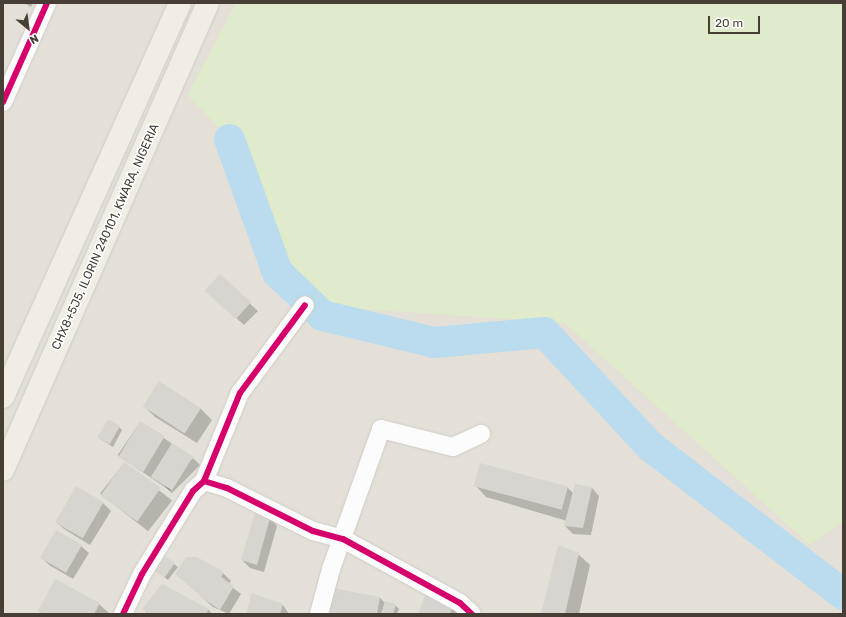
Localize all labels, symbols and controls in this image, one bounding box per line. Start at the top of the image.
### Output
north arrow [8,8,48,48]
scale bar [710,8,762,34]
text: 20 m [715,16,743,30]
text: N [27,31,41,47]
street label: CHX8+5J5, ILORIN 240101, KWARA, NIGERIA [49,122,163,352]

